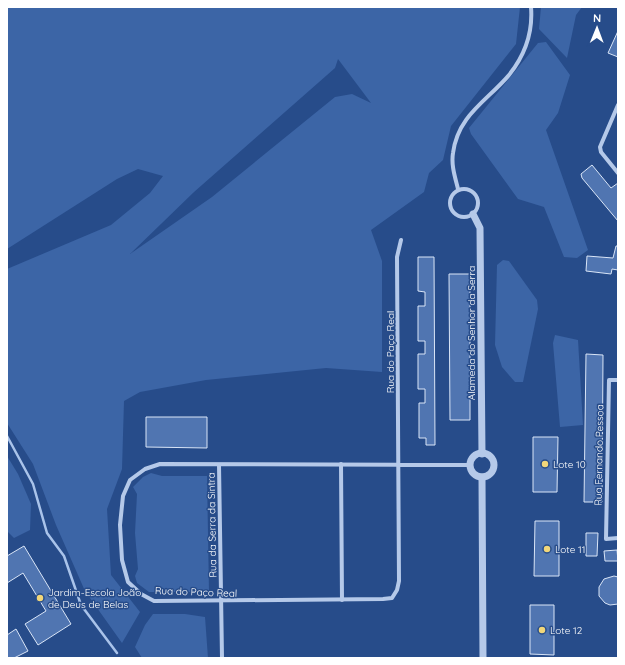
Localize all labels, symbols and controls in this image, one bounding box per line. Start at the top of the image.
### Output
north arrow [577,8,617,48]
text: N [593,11,601,25]
street label: Alameda do Senhor da Serra [465,266,478,400]
street label: Rua do Paço Real [384,311,397,393]
street label: Rua Fernando Pessoa [592,404,606,506]
place label: Lote 10 [553,458,586,471]
marker: Lote 10 [540,459,550,469]
street label: Rua da Serra da Sintra [205,472,219,578]
place label: Lote 11 [555,543,585,556]
marker: Lote 11 [542,544,552,554]
street label: Rua do Paço Real [155,584,237,600]
place label: Jardim-Escola João de Deus de Belas [48,586,141,611]
marker: Jardim-Escola João de Deus de Belas [35,593,45,603]
place label: Lote 12 [550,624,583,637]
marker: Lote 12 [537,625,547,635]

